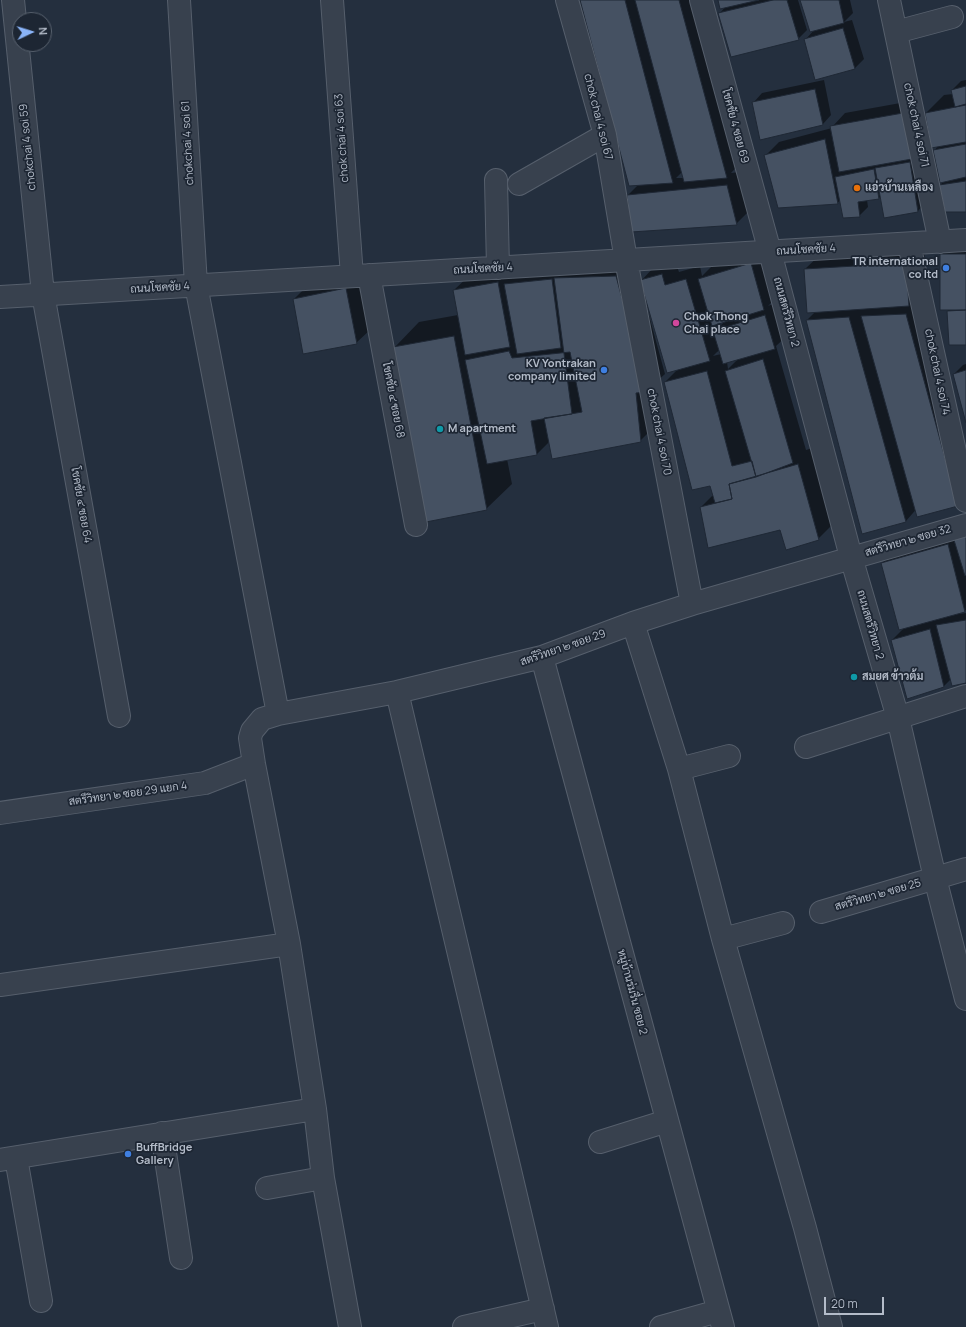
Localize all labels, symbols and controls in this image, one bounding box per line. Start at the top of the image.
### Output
north arrow [12,12,52,52]
text: N [36,27,51,36]
street label: chok chai 4 soi 67 [581,73,615,161]
street label: chok chai 4 soi 71 [901,82,931,168]
street label: โชคชัย 4 ซอย 69 [719,87,751,165]
street label: chok chai 4 soi 63 [332,93,352,183]
street label: chokchai 4 soi 61 [179,100,197,186]
street label: chokchai 4 soi 59 [17,103,39,191]
place label: แอ่วบ้านเหลือง [865,181,933,195]
marker: แอ่วบ้านเหลือง [852,183,862,193]
street label: ถนนโชคชัย 4 [776,242,836,258]
place label: TR international co ltd [852,255,938,281]
street label: ถนนโชคชัย 4 [453,261,513,277]
marker: TR international co ltd [941,263,951,273]
street label: ถนนสตรีวิทยา 2 [770,276,802,348]
street label: ถนนโชคชัย 4 [130,280,190,296]
place label: Chok Thong Chai place [684,310,748,336]
marker: Chok Thong Chai place [671,318,681,328]
street label: chok chai 4 soi 74 [921,328,953,416]
place label: KV Yontrakan company limited [508,357,596,383]
street label: โชคชัย ๔ ซอย 68 [379,361,407,439]
marker: KV Yontrakan company limited [599,365,609,375]
street label: chok chai 4 soi 70 [644,387,674,477]
place label: M apartment [448,422,516,436]
marker: M apartment [435,424,445,434]
street label: โชคชัย ๔ ซอย 64 [68,466,94,544]
street label: สตรีวิทยา ๒ ซอย 32 [863,522,953,560]
street label: ถนนสตรีวิทยา 2 [854,589,886,661]
street label: สตรีวิทยา ๒ ซอย 29 [518,627,608,669]
place label: สมยศ ข้าวต้ม [862,670,923,684]
marker: สมยศ ข้าวต้ม [849,672,859,682]
street label: สตรีวิทยา ๒ ซอย 29 แยก 4 [68,779,188,809]
street label: สตรีวิทยา ๒ ซอย 25 [833,876,923,914]
street label: หมู่บ้านร่มรื่น ซอย 2 [614,948,650,1036]
place label: BuffBridge Gallery [136,1141,192,1167]
marker: BuffBridge Gallery [123,1149,133,1159]
scale bar [826,1289,886,1315]
text: 20 m [831,1295,858,1312]

